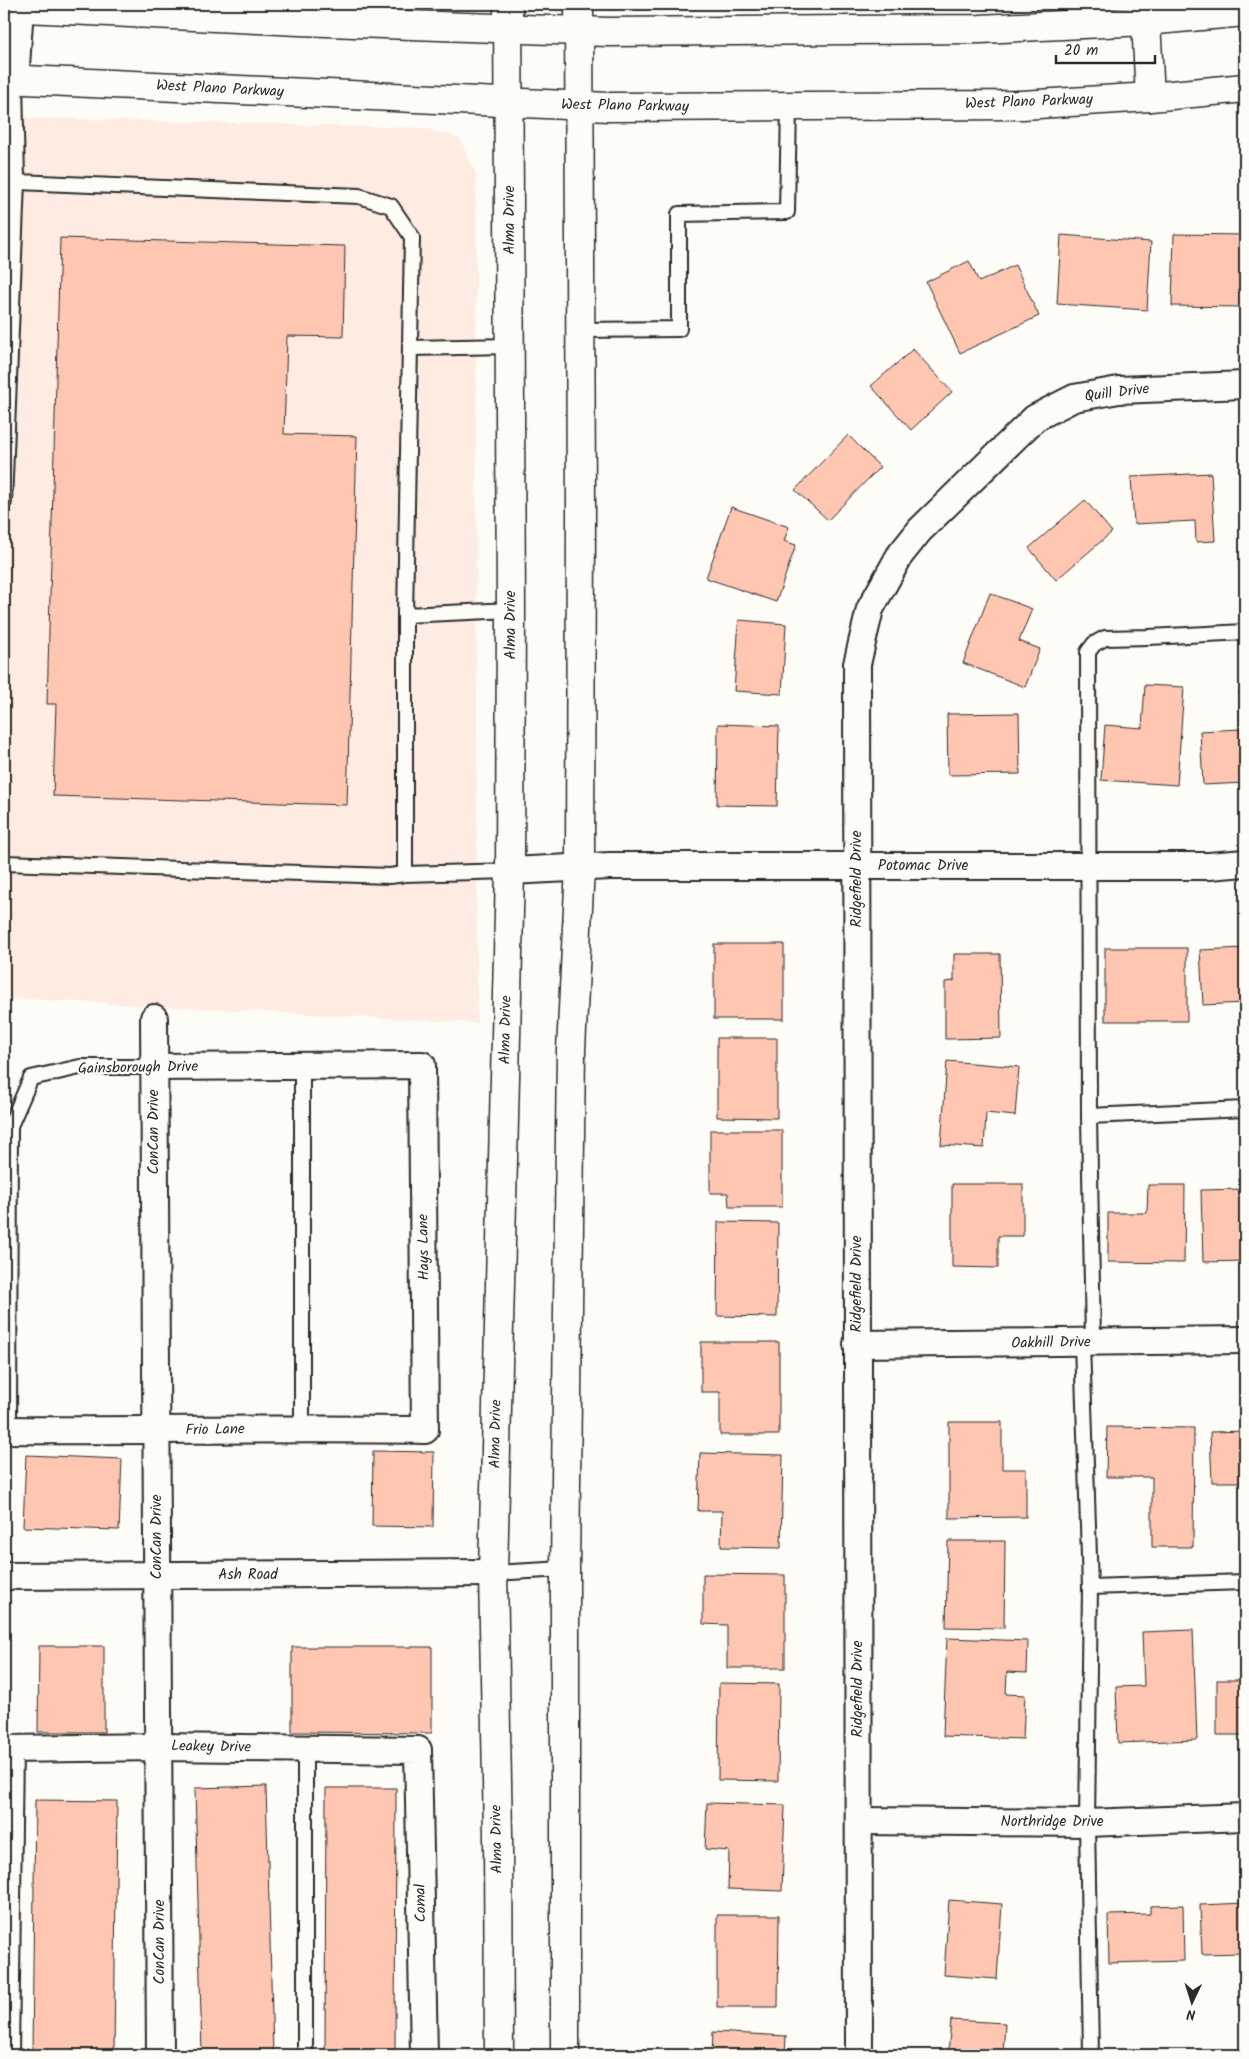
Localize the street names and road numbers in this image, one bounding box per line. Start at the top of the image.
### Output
street label: West Plano Parkway [156,74,285,104]
street label: West Plano Parkway [965,88,1094,116]
street label: West Plano Parkway [561,93,690,119]
street label: Alma Drive [498,185,522,255]
street label: Quill Drive [1083,377,1151,409]
street label: Alma Drive [499,590,523,660]
street label: Ridgefield Drive [845,830,869,927]
street label: Potomac Drive [878,854,968,878]
street label: Alma Drive [493,995,519,1065]
street label: Gainsborough Drive [78,1055,199,1081]
street label: ConCan Drive [142,1089,166,1175]
street label: Hays Lane [411,1213,437,1280]
street label: Ridgefield Drive [845,1235,869,1332]
street label: Oakhill Drive [1011,1330,1091,1356]
street label: Alma Drive [483,1399,509,1469]
street label: Frio Lane [185,1417,245,1443]
street label: ConCan Drive [145,1494,169,1580]
street label: Ash Road [218,1563,278,1587]
street label: Ridgefield Drive [846,1640,870,1737]
street label: Leakey Drive [171,1734,251,1760]
street label: Alma Drive [484,1804,510,1874]
street label: Northridge Drive [1001,1810,1104,1834]
street label: Comal [409,1883,433,1922]
street label: ConCan Drive [148,1899,172,1985]

